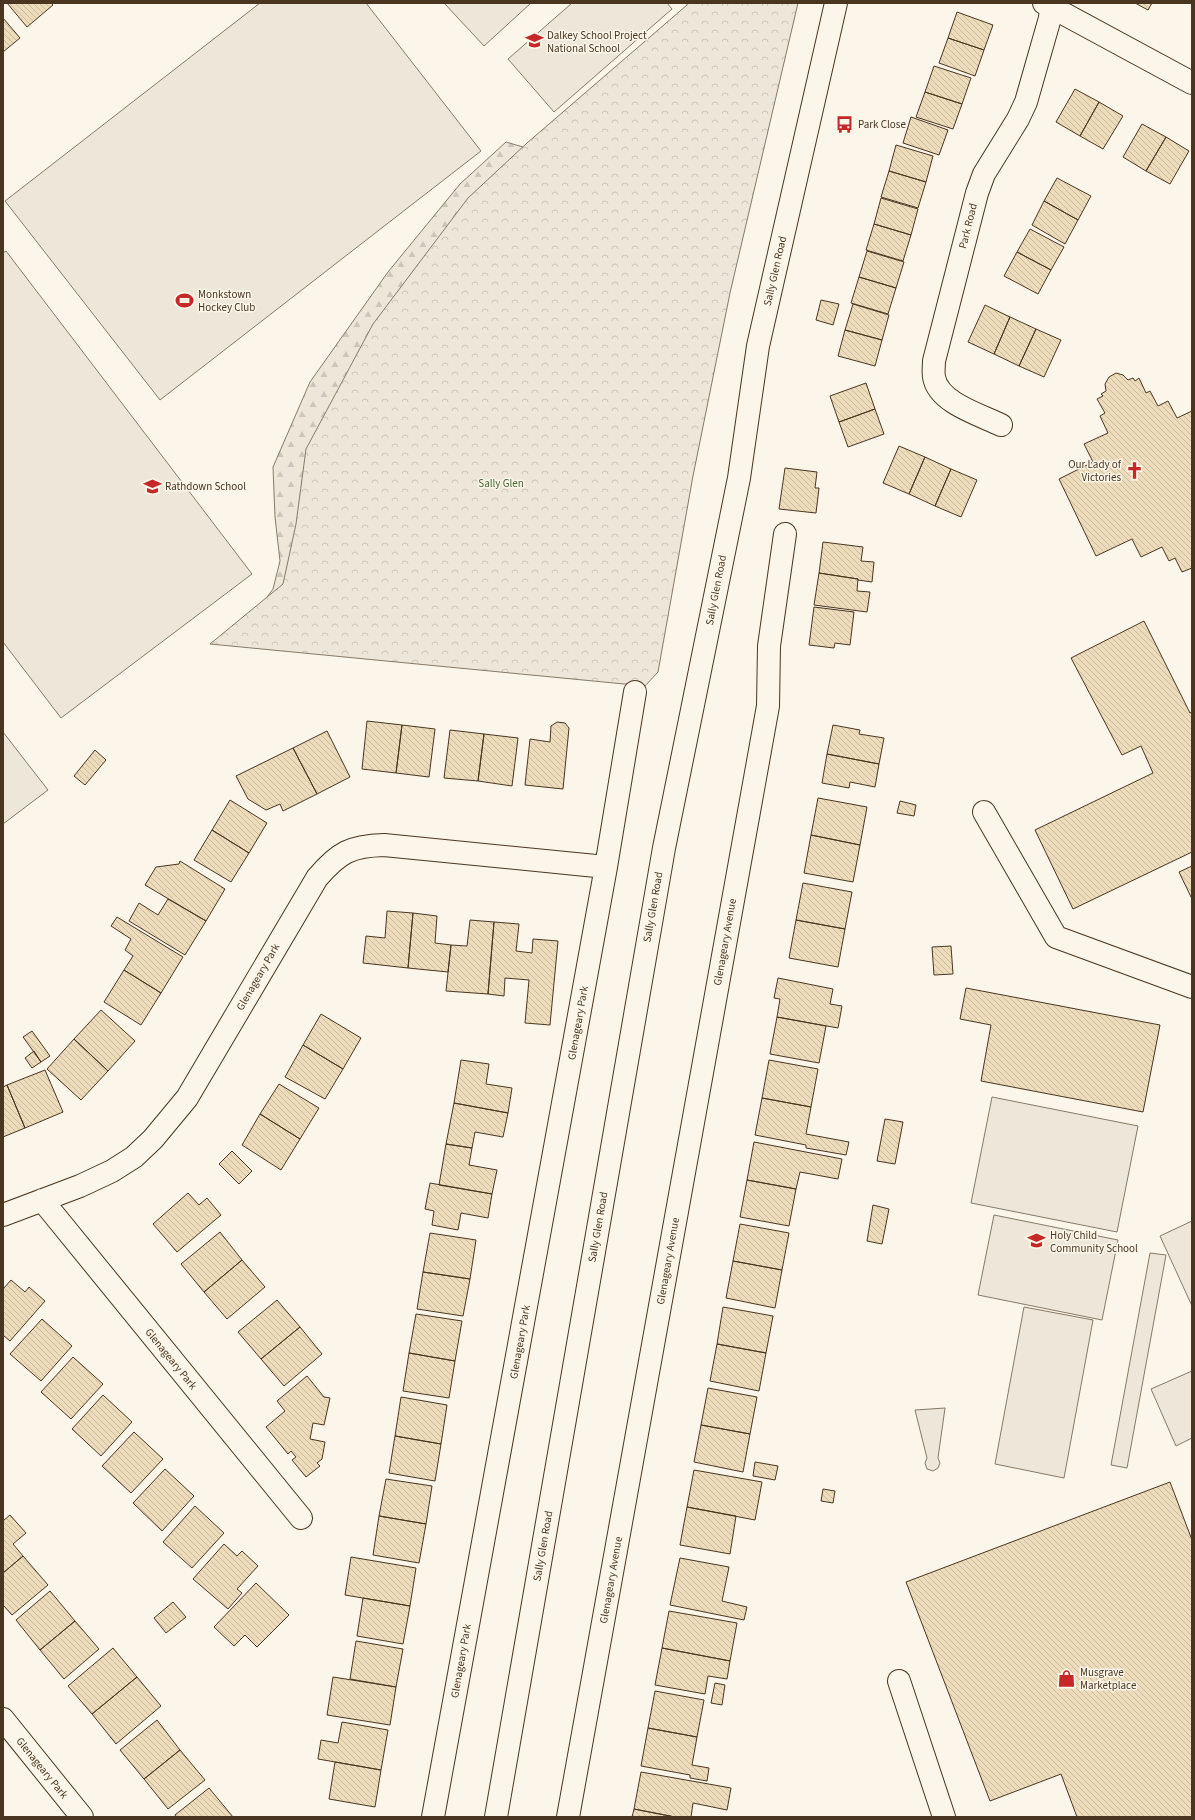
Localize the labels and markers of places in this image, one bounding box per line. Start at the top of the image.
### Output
place label: Dalkey School Project National School [547,28,647,56]
school or university icon: Dalkey School Project National School [524,31,544,51]
bus stop icon: Park Close [835,114,855,134]
place label: Park Close [858,117,906,132]
place label: Monkstown Hockey Club [198,287,255,315]
sports icon: Monkstown Hockey Club [175,290,195,310]
place label: Our Lady of Victories [1068,457,1122,485]
church icon: Our Lady of Victories [1124,460,1144,480]
school or university icon: Rathdown School [142,476,162,496]
place label: Rathdown School [165,479,246,494]
place label: Holy Child Community School [1050,1228,1138,1256]
school or university icon: Holy Child Community School [1027,1231,1047,1251]
place label: Musgrave Marketplace [1080,1665,1137,1693]
shop icon: Musgrave Marketplace [1057,1668,1077,1688]

